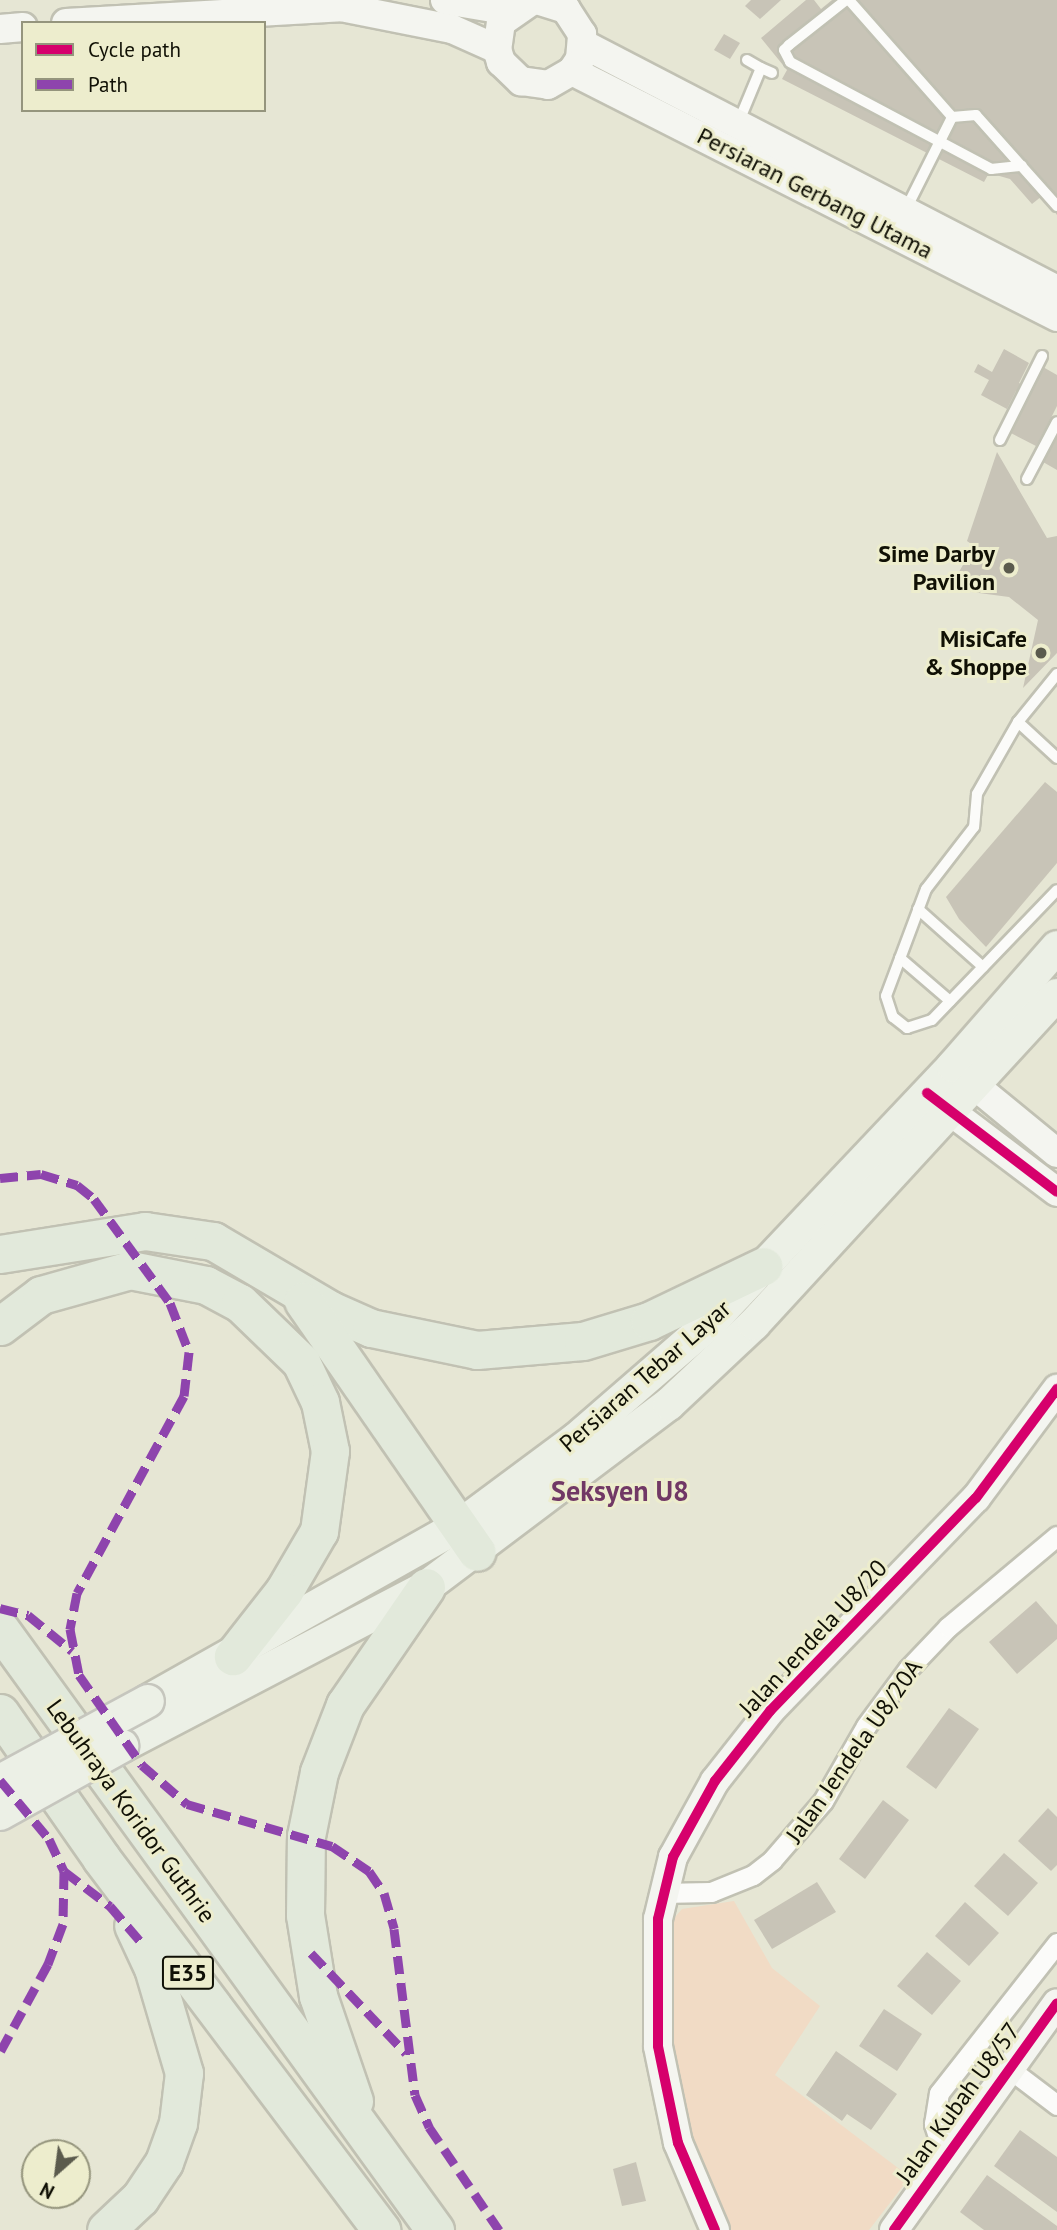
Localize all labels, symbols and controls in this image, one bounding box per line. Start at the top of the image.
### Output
legend [21,21,266,112]
text: Cycle path [88,36,181,63]
text: Path [88,71,128,98]
street label: Persiaran Gerbang Utama [692,121,938,265]
place label: Sime Darby Pavilion [878,540,995,596]
marker: Sime Darby Pavilion [1001,560,1017,576]
place label: MisiCafe & Shoppe [925,625,1027,681]
marker: MisiCafe & Shoppe [1033,645,1049,661]
street label: Persiaran Tebar Layar [553,1294,737,1458]
district label: Seksyen U8 [551,1474,689,1508]
street label: Jalan Jendela U8/20 [733,1554,893,1722]
street label: Jalan Jendela U8/20A [780,1654,928,1848]
street label: Lebuhraya Koridor Guthrie [40,1694,222,1928]
road number: E35 [162,1954,214,1992]
street label: Jalan Kubah U8/57 [890,2017,1026,2189]
north arrow [21,2139,91,2209]
text: N [36,2177,58,2204]

